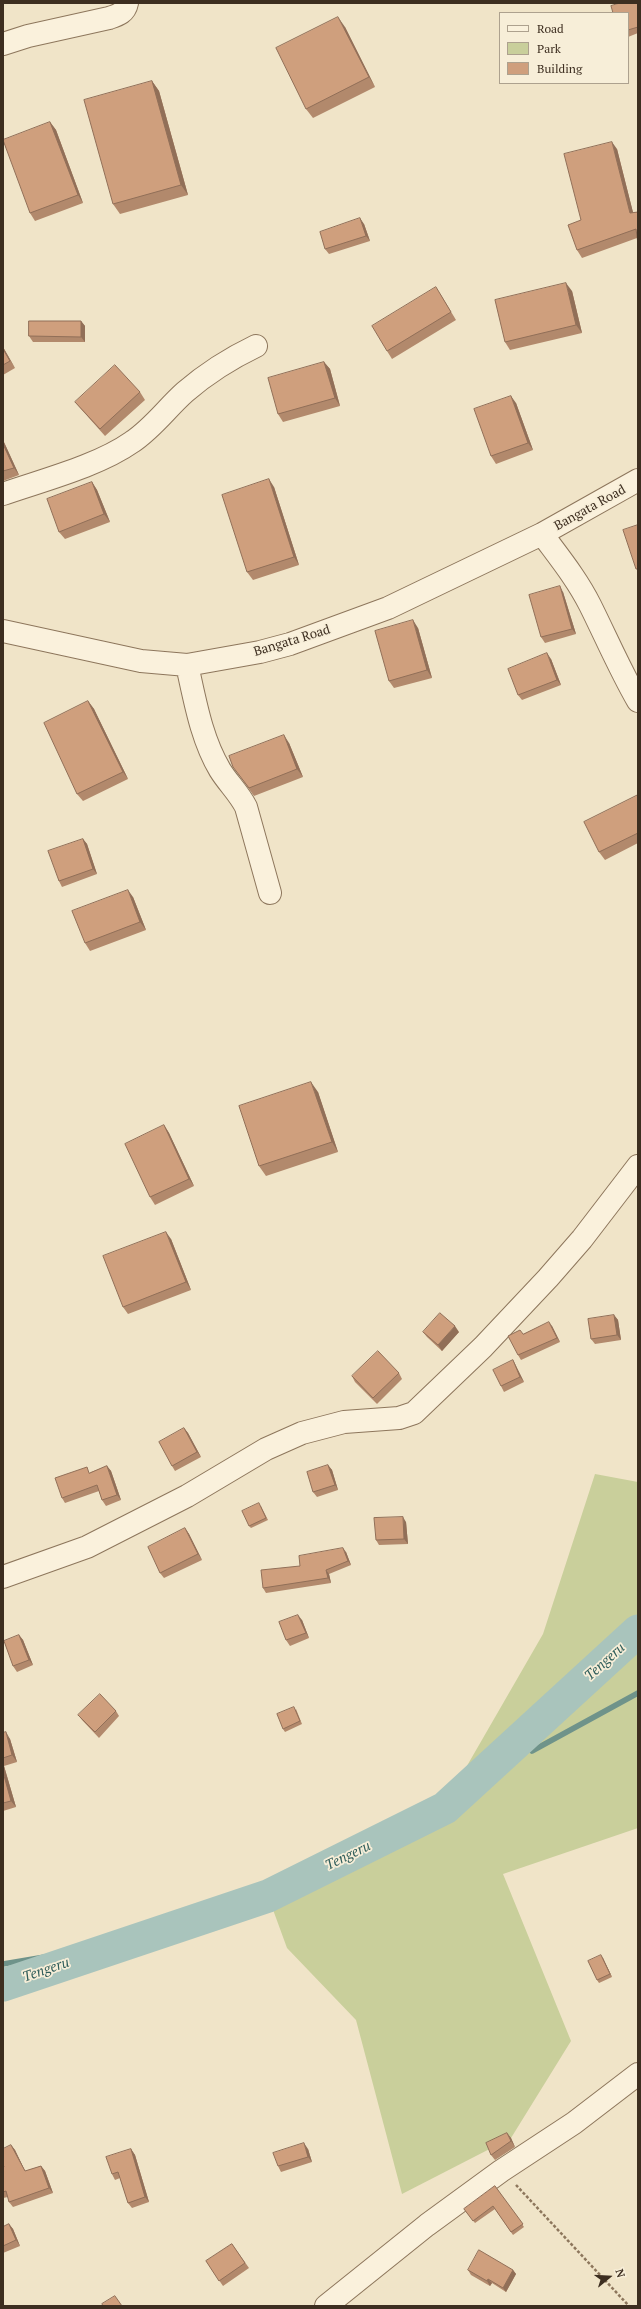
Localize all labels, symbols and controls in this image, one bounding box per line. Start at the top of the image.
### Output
legend [499,12,629,84]
text: Road [537,21,564,36]
text: Park [537,41,561,56]
text: Building [537,61,582,76]
street label: Bangata Road [552,482,628,534]
street label: Bangata Road [252,622,332,660]
water label: Tengeru [581,1640,629,1684]
water label: Tengeru [323,1838,373,1874]
water label: Tengeru [20,1954,72,1986]
north arrow [589,2257,629,2297]
text: N [612,2267,628,2279]

